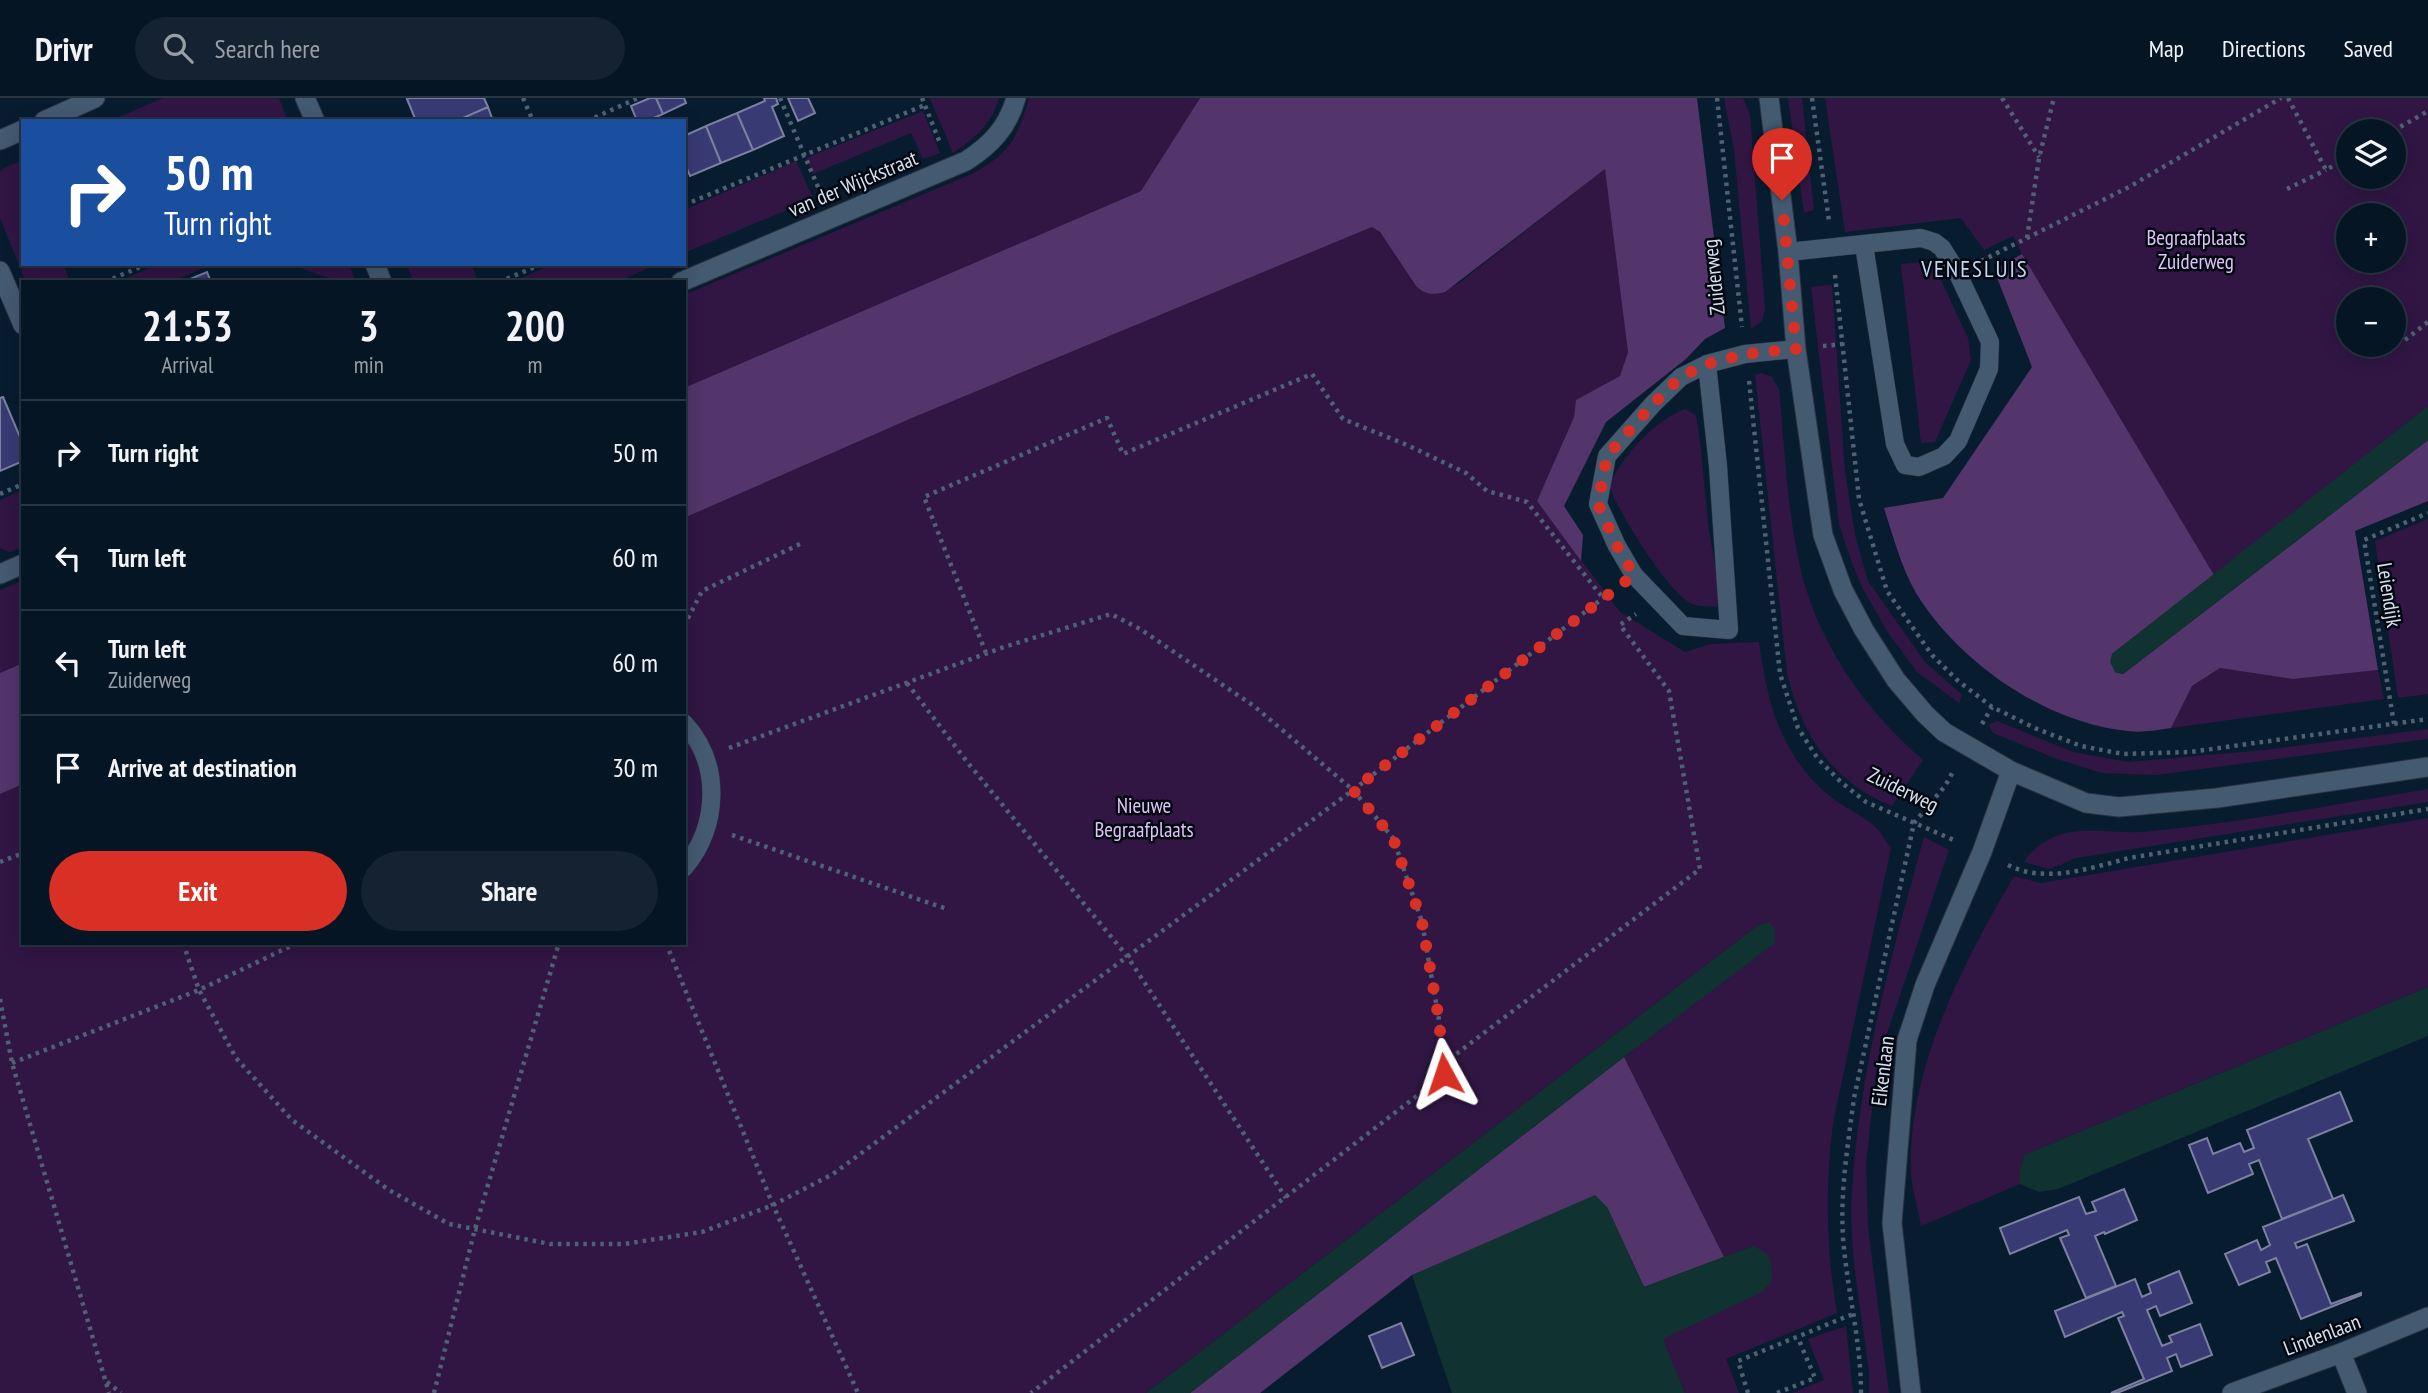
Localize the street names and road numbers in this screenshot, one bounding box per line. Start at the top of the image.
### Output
street label: van der Wijckstraat [784,144,922,223]
street label: Zuiderweg [1696,238,1731,316]
street label: Leiendijk [2371,561,2408,629]
street label: Zuiderweg [1863,761,1943,818]
street label: Eikenlaan [1865,1034,1900,1107]
street label: Lindenlaan [2279,1308,2364,1362]

